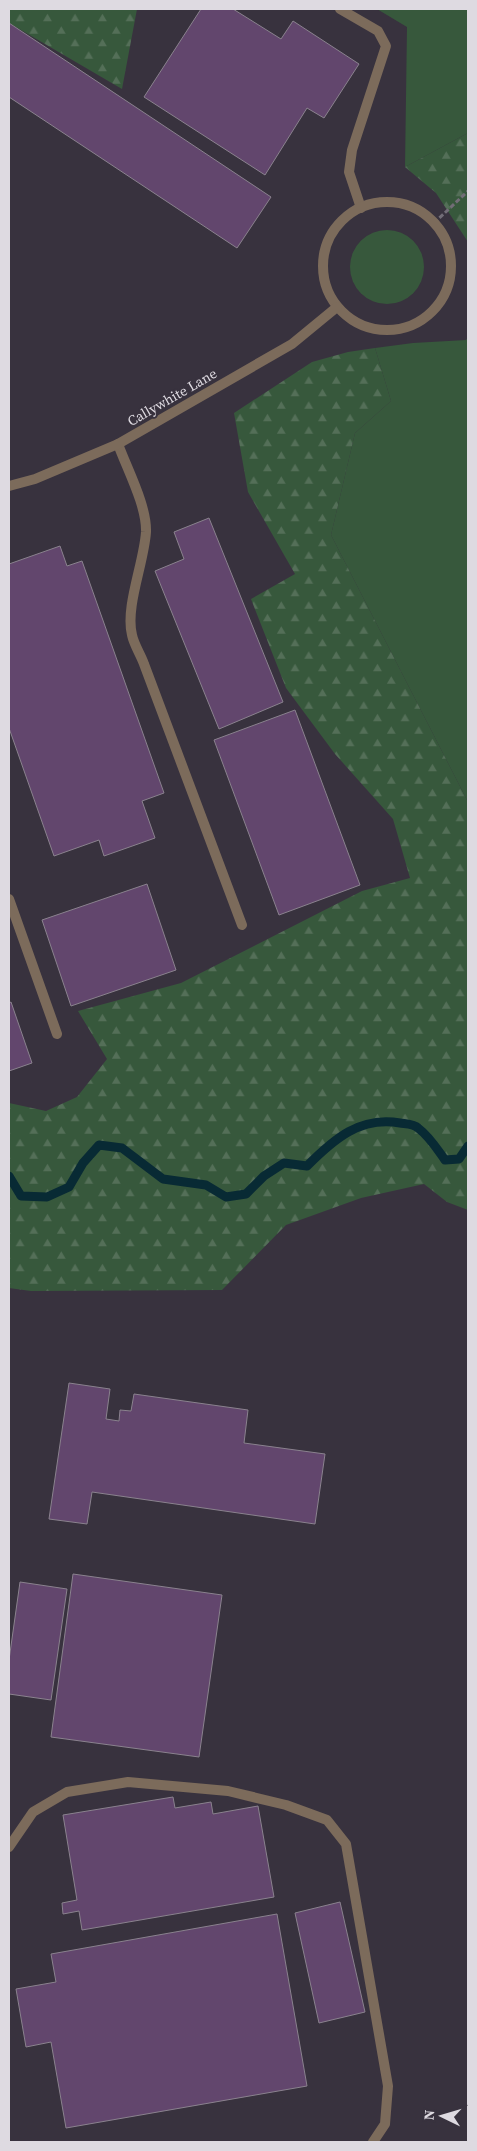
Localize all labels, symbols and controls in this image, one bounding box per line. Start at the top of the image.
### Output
street label: Callywhite Lane [124,363,220,431]
north arrow [417,2091,467,2141]
text: N [419,2109,439,2121]

